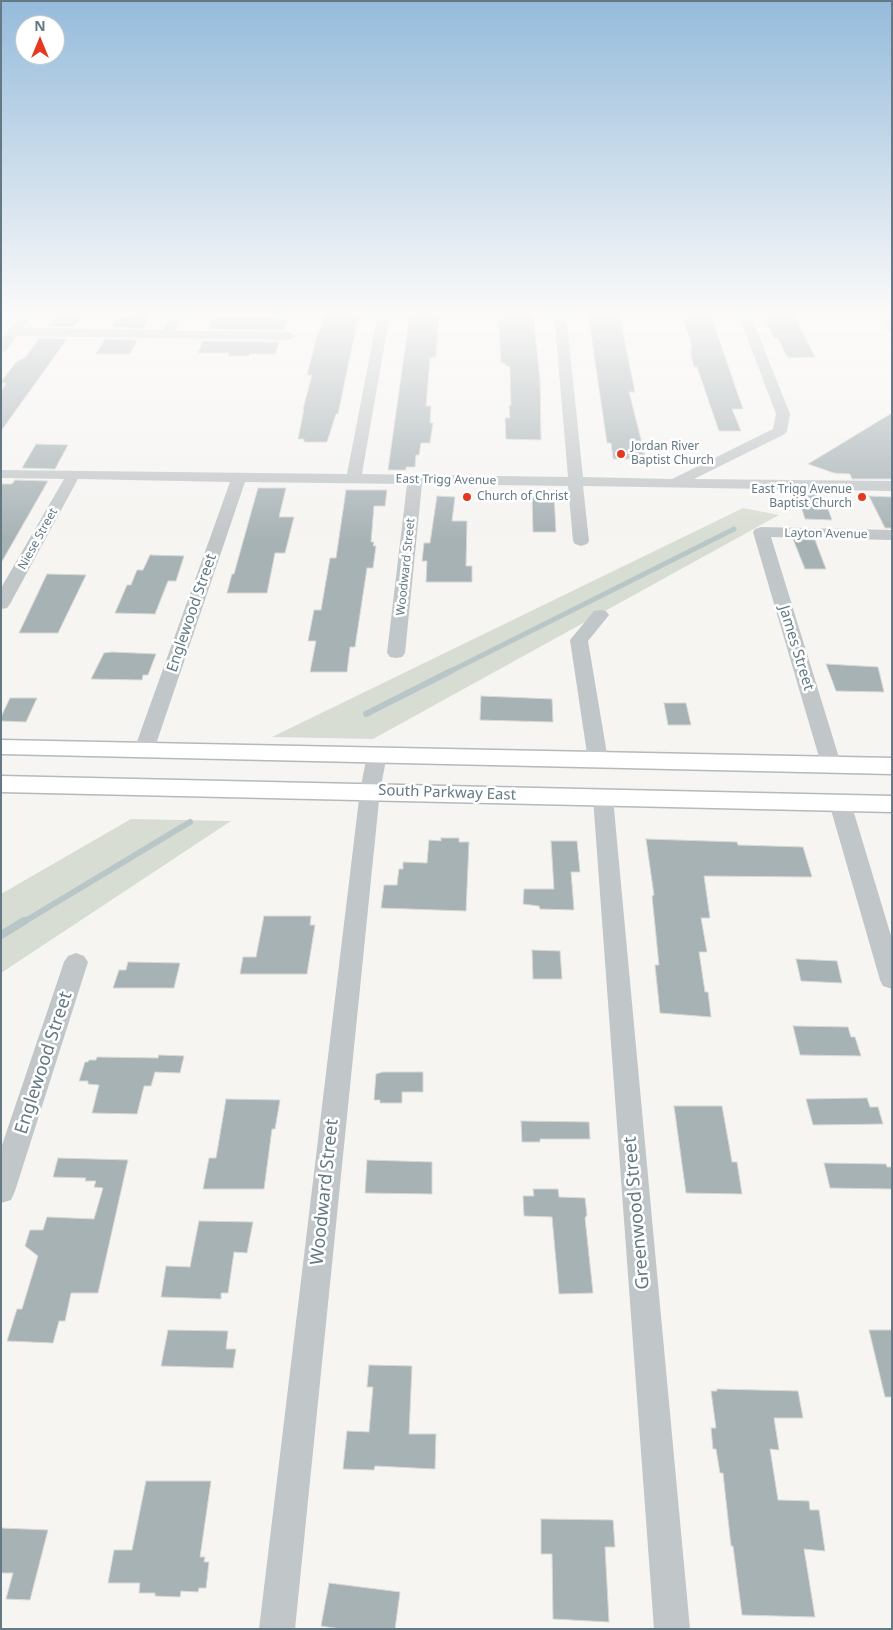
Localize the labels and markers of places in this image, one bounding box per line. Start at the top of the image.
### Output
place label: Jordan River Baptist Church [631,440,714,468]
marker: Jordan River Baptist Church [615,448,627,460]
place label: East Trigg Avenue Baptist Church [751,483,852,511]
place label: Church of Christ [477,490,568,504]
marker: Church of Christ [461,491,473,503]
marker: East Trigg Avenue Baptist Church [856,491,868,503]

